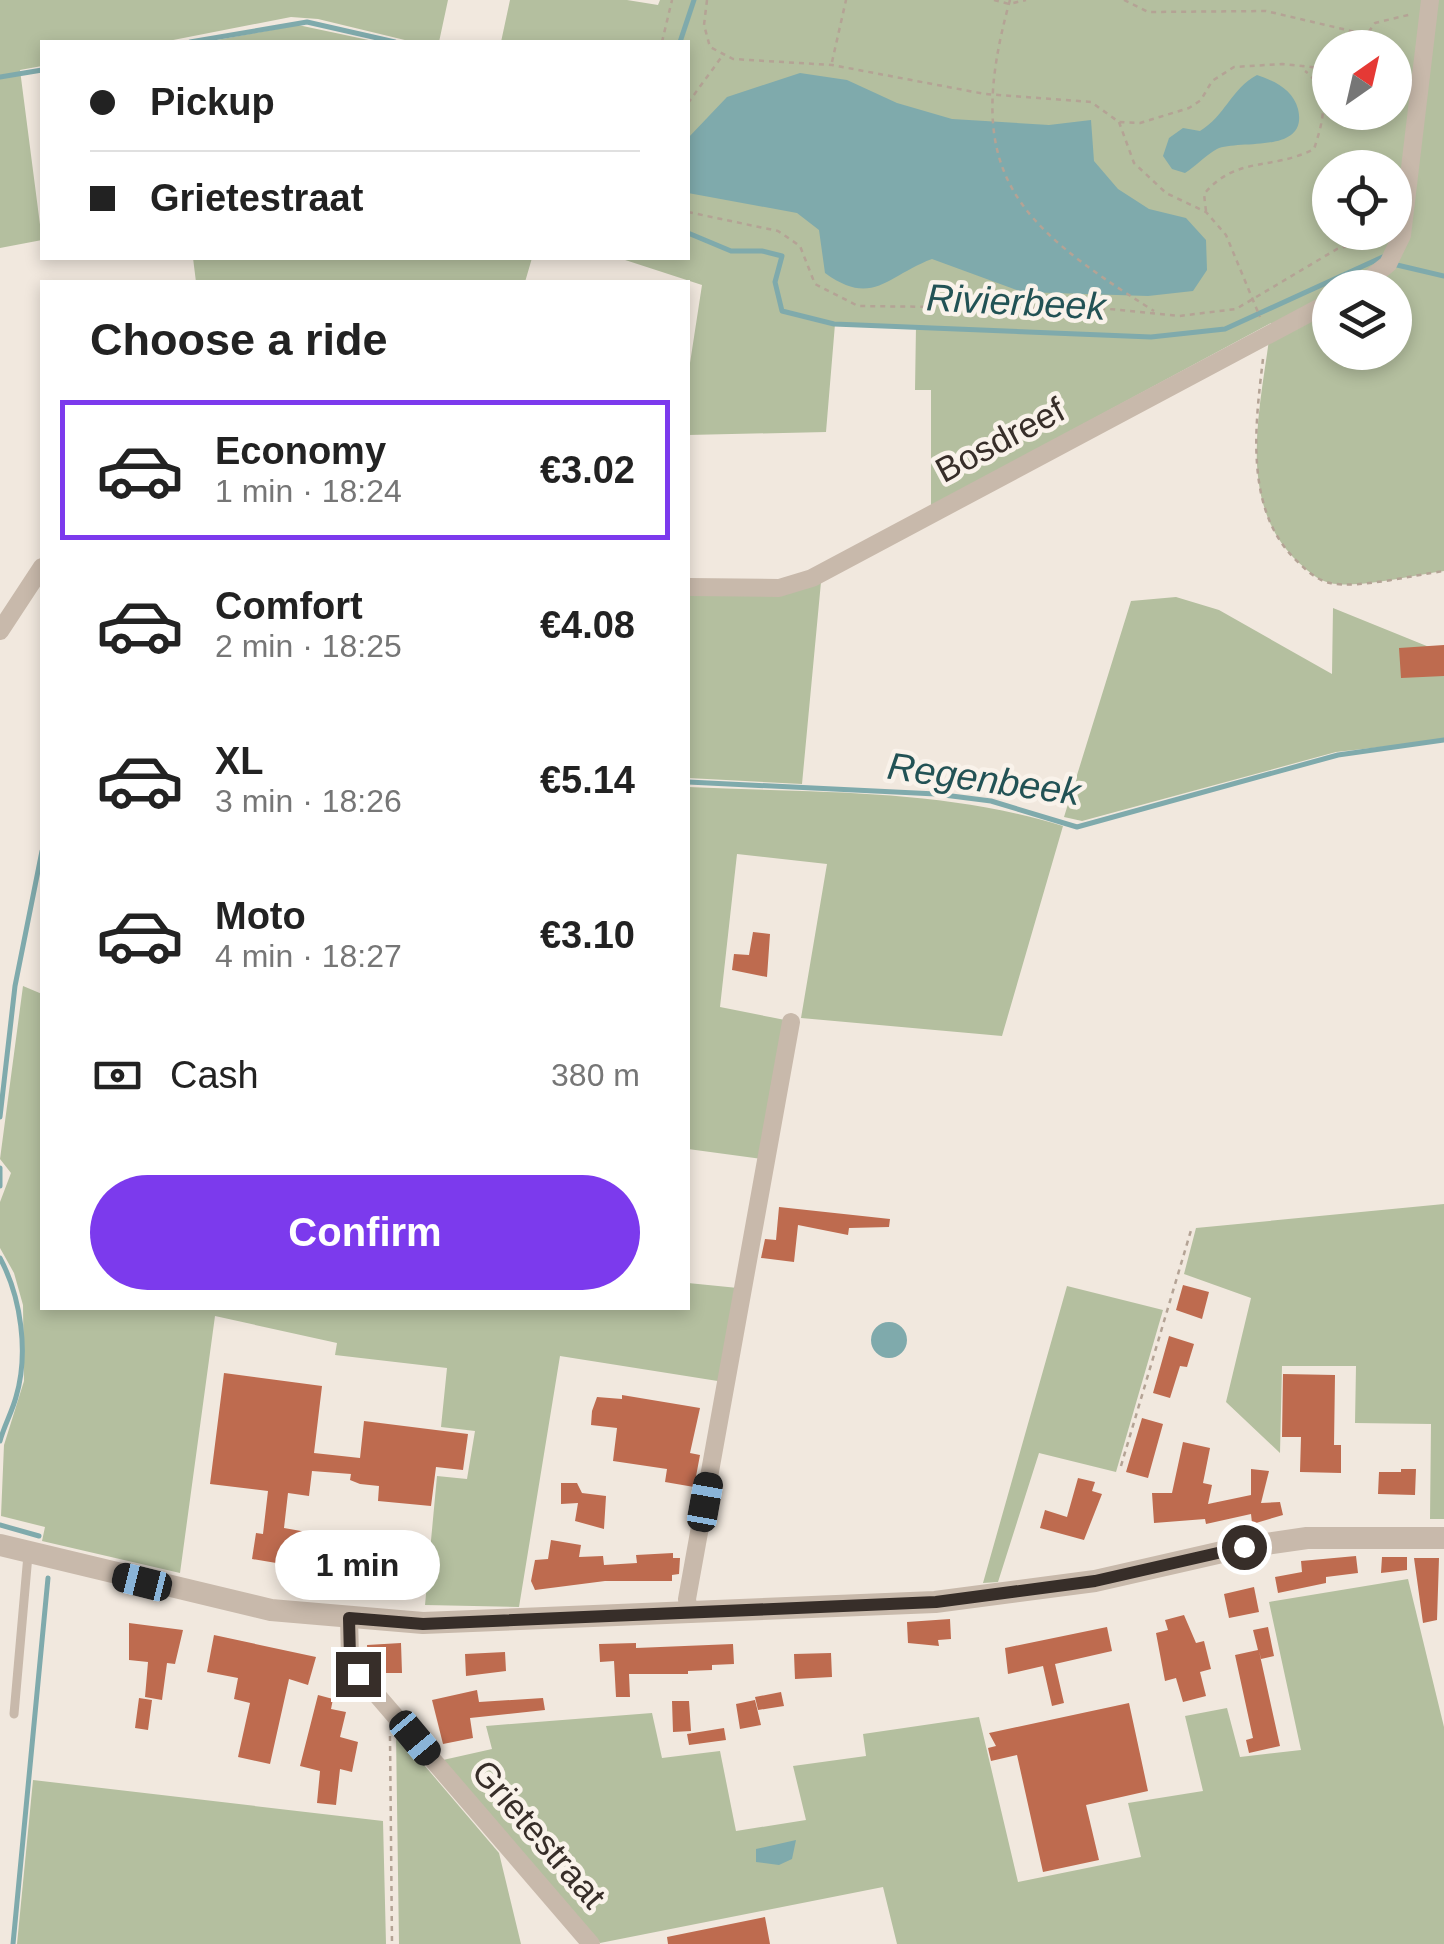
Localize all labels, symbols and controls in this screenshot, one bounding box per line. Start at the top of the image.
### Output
north arrow [1312,30,1412,130]
map controls [1312,30,1412,370]
text: Pickup [150,81,275,123]
button: locate [1312,150,1412,250]
text: Grietestraat [150,177,363,219]
button: layers [1312,270,1412,370]
water label: Rivierbeek [925,276,1109,328]
text: Choose a ride [90,314,388,365]
street label: Bosdreef [929,389,1071,490]
icon: car [95,425,185,515]
text: Economy [215,430,386,472]
text: €3.02 [540,449,635,491]
text: 1 min · 18:24 [215,473,402,509]
icon: car [95,580,185,670]
text: Comfort [215,585,363,627]
text: €4.08 [540,604,635,646]
text: 2 min · 18:25 [215,628,402,664]
icon: car [95,735,185,825]
text: XL [215,740,264,782]
water label: Regenbeek [885,745,1085,814]
text: €5.14 [540,759,635,801]
text: 3 min · 18:26 [215,783,402,819]
icon: car [95,890,185,980]
text: Moto [215,895,306,937]
text: €3.10 [540,914,635,956]
text: 4 min · 18:27 [215,938,402,974]
icon: cash [90,1048,145,1103]
text: Cash [170,1054,259,1096]
text: 380 m [551,1057,640,1093]
button: Confirm [90,1175,640,1290]
car [685,1470,725,1534]
route start [1222,1525,1267,1570]
callout: 1 min [276,1529,440,1599]
text: 1 min [316,1547,399,1583]
car [109,1560,175,1604]
route end [336,1652,381,1697]
car [384,1705,446,1771]
street label: Grietestraat [465,1752,614,1916]

